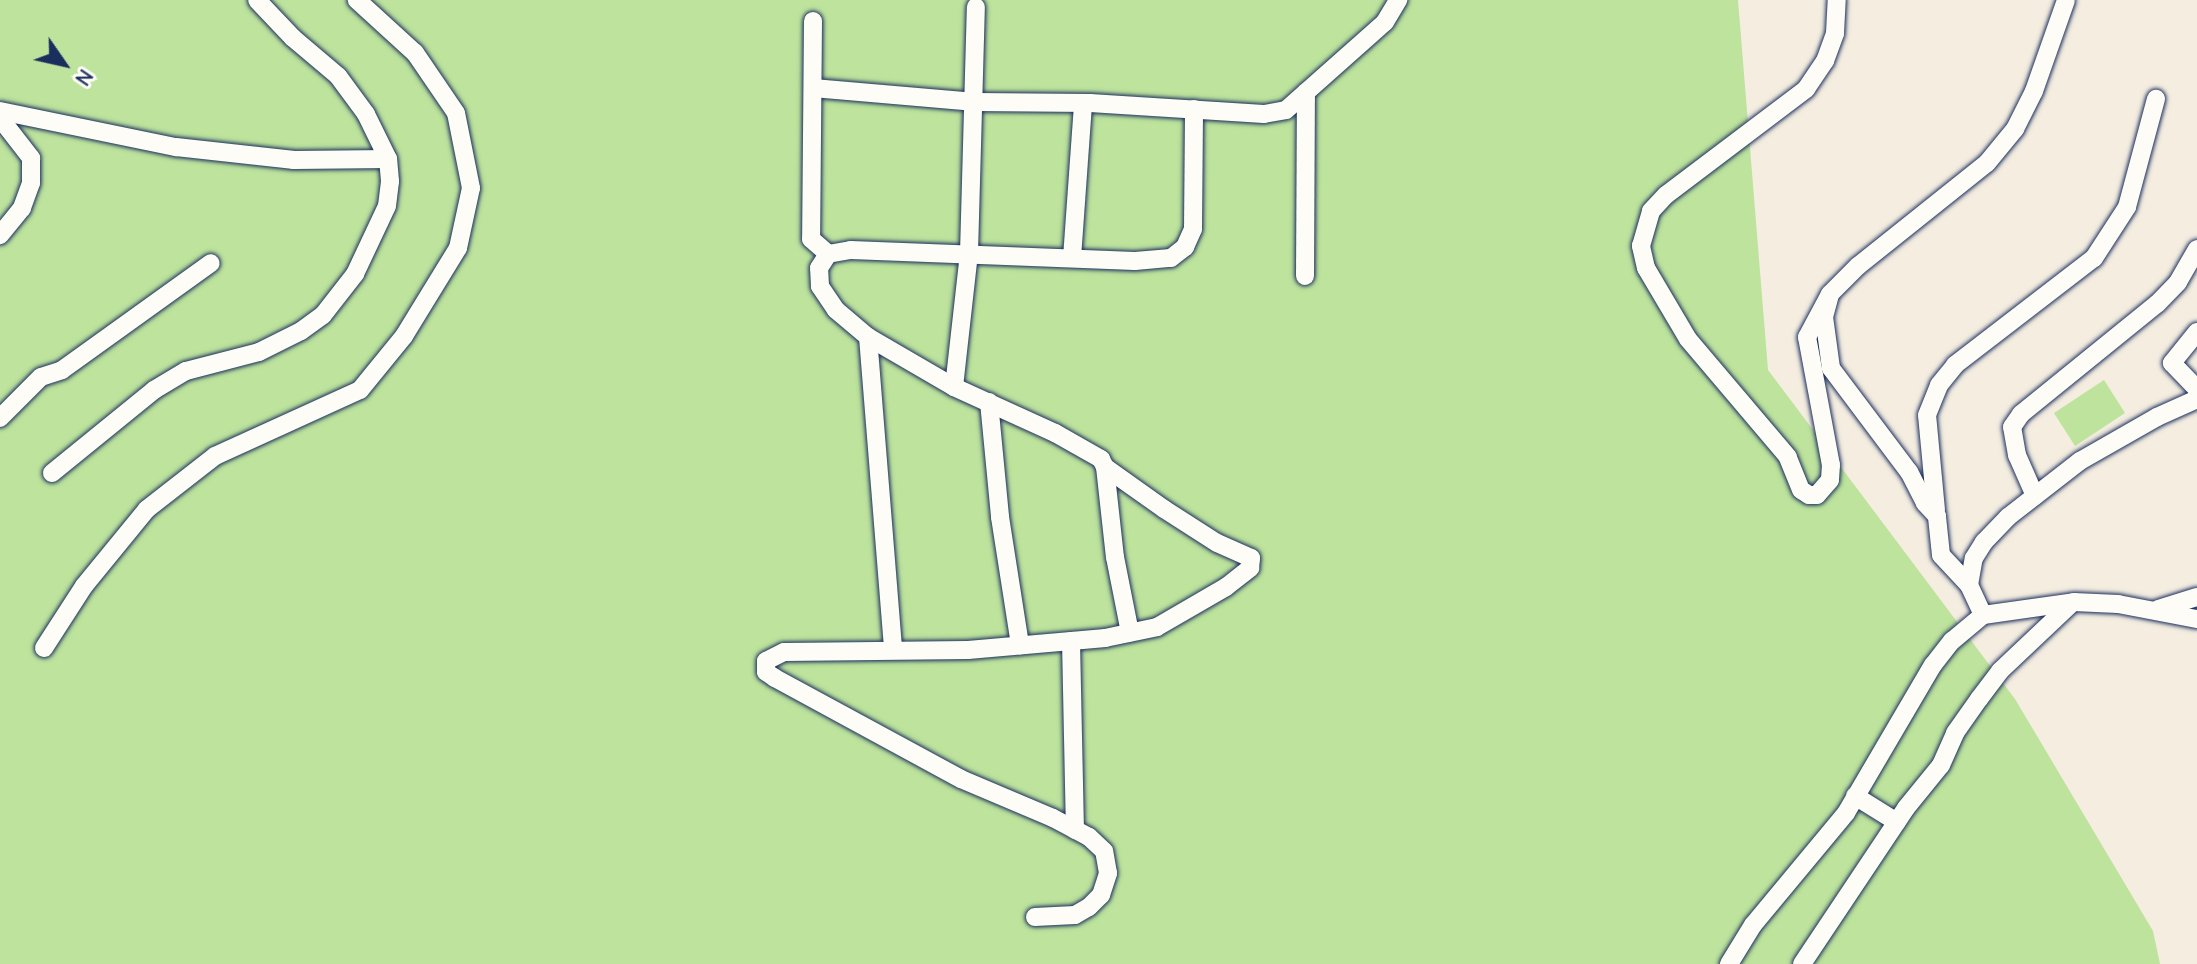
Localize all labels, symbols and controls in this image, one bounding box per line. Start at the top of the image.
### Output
north arrow [24,24,104,104]
text: N [69,64,99,91]

